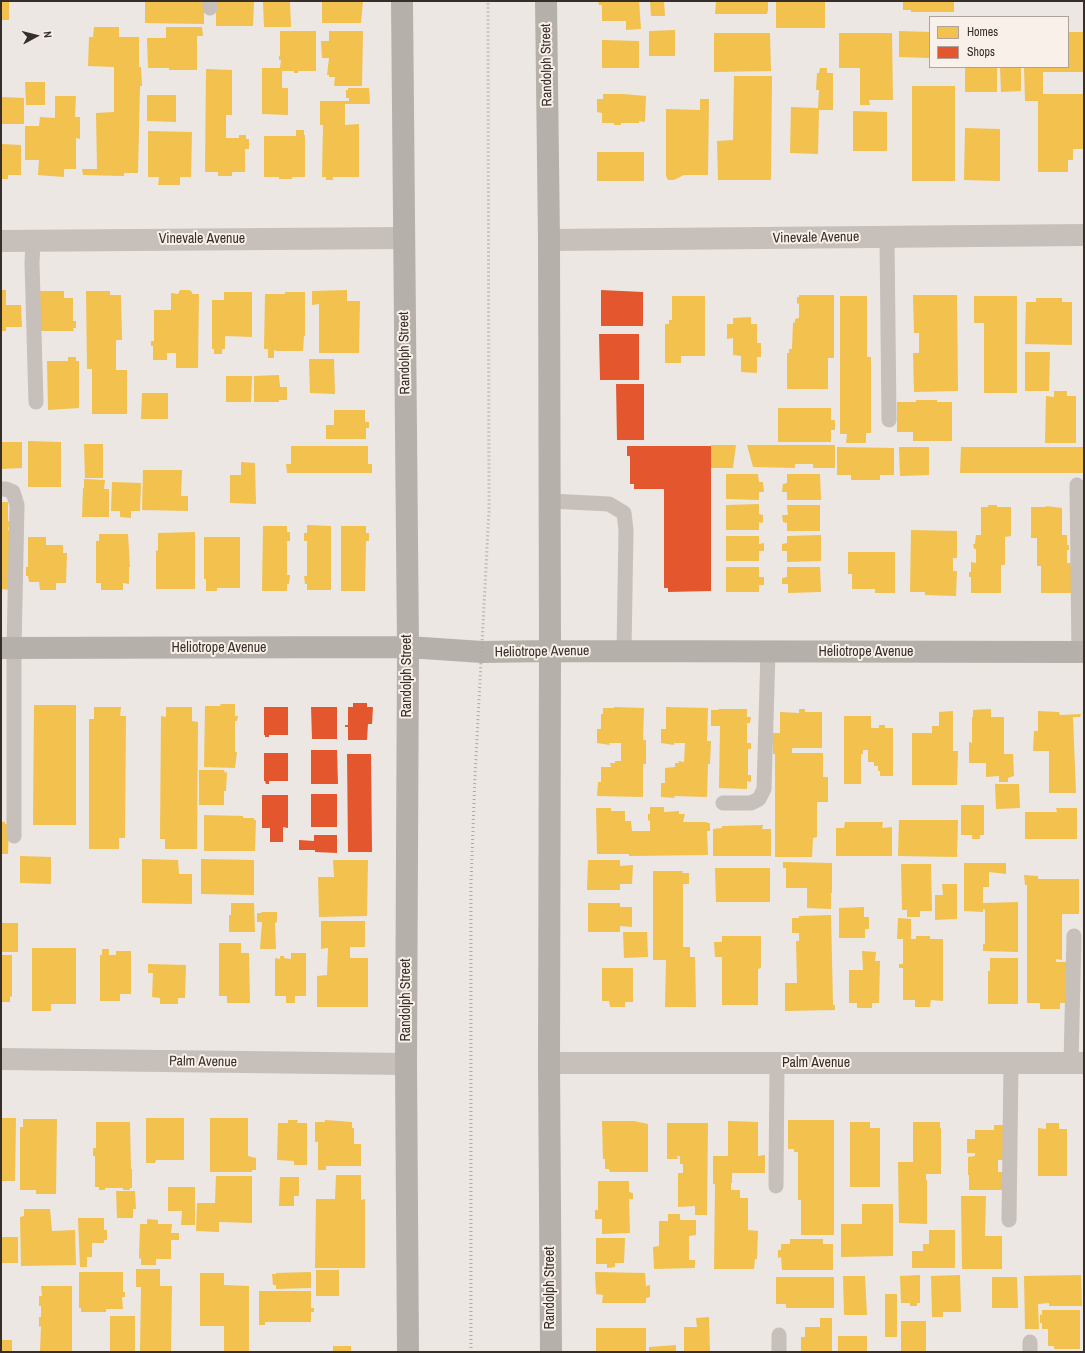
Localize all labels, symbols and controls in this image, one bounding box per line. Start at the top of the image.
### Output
north arrow [16,16,56,56]
legend [929,16,1069,68]
street label: Randolph Street [538,23,556,107]
text: Homes [967,24,998,40]
text: N [41,30,55,39]
text: Shops [967,44,995,60]
street label: Vinevale Avenue [773,229,859,247]
street label: Vinevale Avenue [159,231,245,247]
street label: Randolph Street [396,311,414,395]
street label: Randolph Street [399,635,415,717]
street label: Heliotrope Avenue [172,640,266,656]
street label: Heliotrope Avenue [494,643,590,661]
street label: Heliotrope Avenue [819,644,913,660]
street label: Randolph Street [398,959,414,1041]
street label: Palm Avenue [169,1053,237,1071]
street label: Palm Avenue [782,1055,850,1071]
street label: Randolph Street [542,1247,558,1329]

